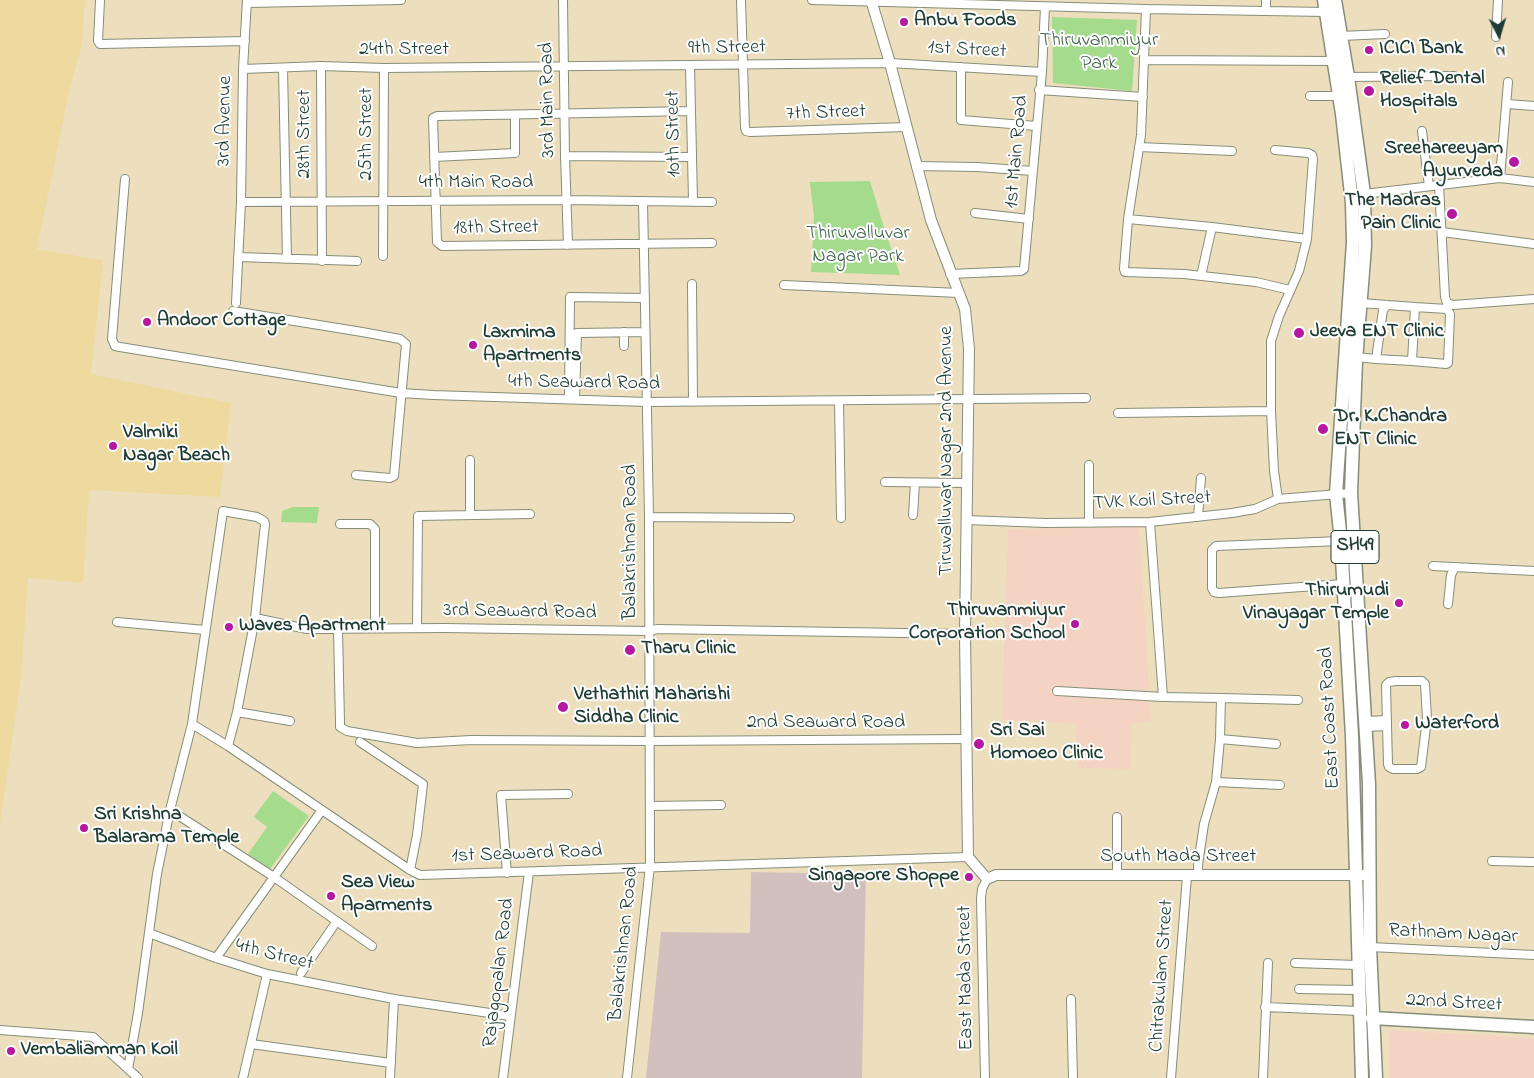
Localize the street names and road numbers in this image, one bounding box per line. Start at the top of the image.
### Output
street label: 9th Street [688,36,766,62]
street label: 1st Street [927,37,1007,65]
street label: 24th Street [359,39,449,63]
street label: 3rd Main Road [536,42,562,158]
street label: 3rd Avenue [213,76,239,166]
street label: 25th Street [356,88,380,180]
street label: 28th Street [294,89,318,179]
street label: 10th Street [662,90,688,178]
street label: 1st Main Road [1001,95,1035,209]
street label: 7th Street [786,101,866,127]
street label: 4th Main Road [419,172,533,196]
street label: 18th Street [453,216,539,242]
street label: Tiruvalluvar Nagar 2nd Avenue [936,326,960,576]
street label: 4th Seaward Road [508,371,660,397]
street label: Balakrishnan Road [620,464,644,620]
street label: TVK Koil Street [1092,487,1212,517]
road number: SH49 [1331,530,1379,564]
street label: 3rd Seaward Road [443,600,597,626]
street label: East Coast Road [1315,646,1347,790]
street label: 2nd Seaward Road [747,712,905,736]
street label: 1st Seaward Road [451,840,603,870]
street label: South Mada Street [1100,846,1256,870]
street label: Balakrishnan Road [605,865,645,1023]
street label: Rajagopalan Road [479,897,521,1049]
street label: Chitrakulam Street [1146,899,1180,1053]
street label: East Mada Street [954,905,980,1051]
street label: Rathnam Nagar [1388,920,1518,950]
street label: 4th Street [232,935,316,977]
street label: 22nd Street [1405,989,1503,1019]

